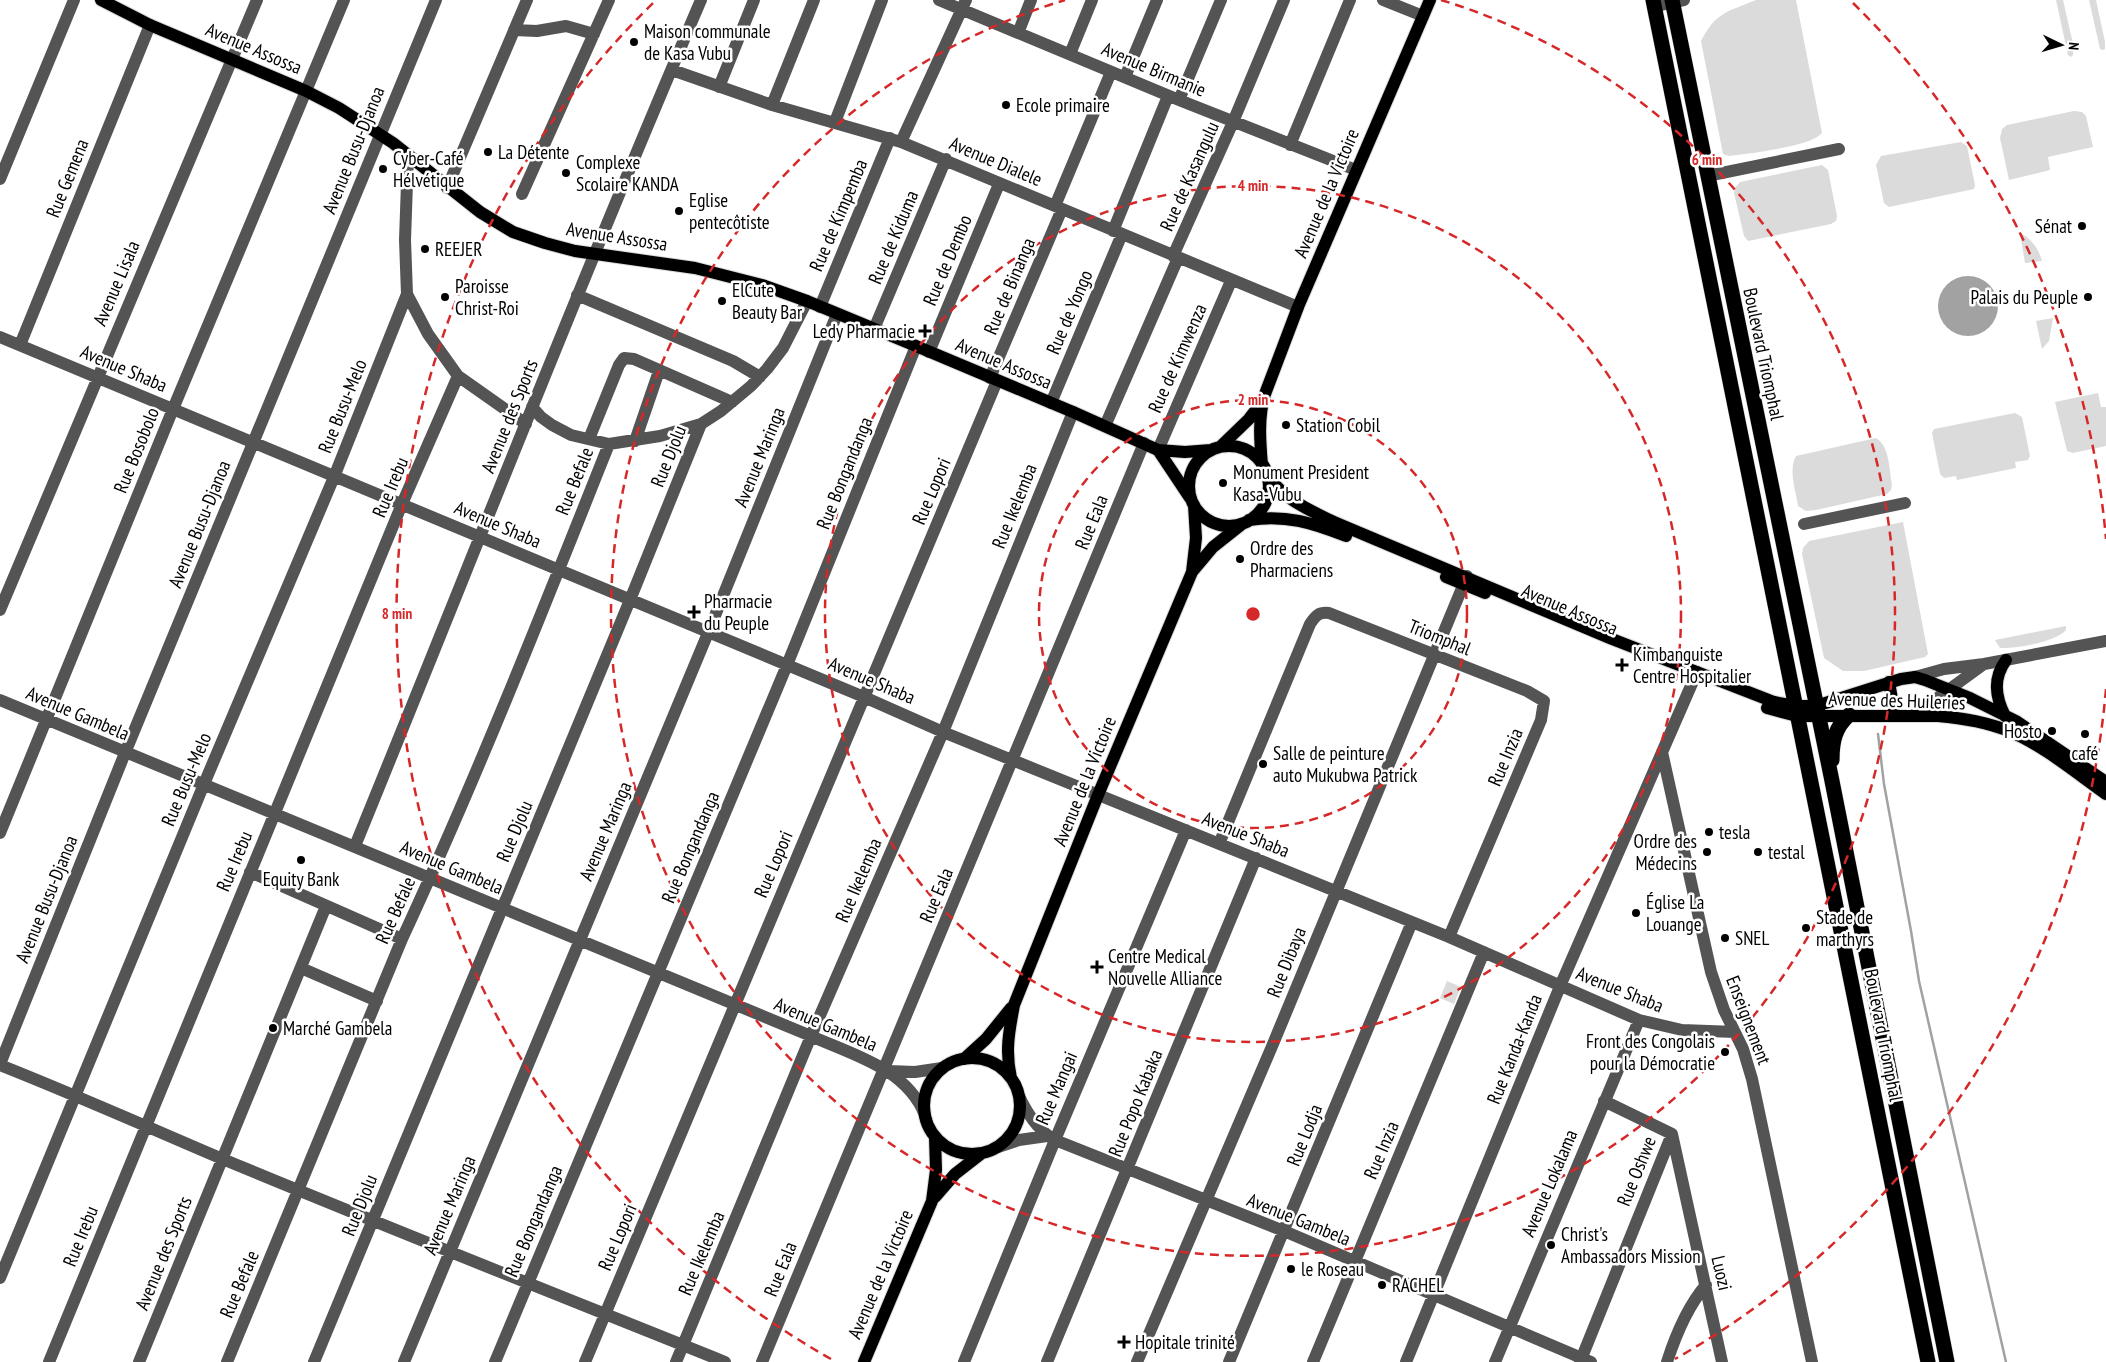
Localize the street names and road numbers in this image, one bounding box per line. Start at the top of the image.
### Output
street label: Avenue Assossa [202,17,306,79]
street label: Avenue Birmanie [1098,36,1210,102]
street label: Avenue Busu-Djanoa [317,83,389,217]
street label: Rue de Kasangulu [1154,117,1224,235]
street label: Avenue de la Victoire [1288,125,1364,261]
street label: Avenue Dialele [946,131,1046,191]
street label: Rue Gemena [40,135,94,221]
street label: Rue de Kimpemba [804,155,872,275]
street label: Rue de Kiduma [863,187,923,287]
street label: Rue de Dembo [917,211,977,309]
street label: Avenue Assossa [565,216,669,256]
street label: Rue de Binanga [978,234,1040,338]
street label: Avenue Lisala [87,237,145,329]
street label: Rue de Yongo [1041,266,1097,358]
street label: Boulevard Triomphal [1738,286,1790,423]
street label: Rue de Kimwenza [1142,300,1212,416]
street label: Avenue Assossa [952,332,1056,394]
street label: Avenue Shaba [77,339,171,397]
street label: Rue Busu-Melo [312,356,372,456]
street label: Avenue des Sports [475,356,543,476]
street label: Rue Bosobolo [108,404,164,496]
street label: Avenue Maringa [728,404,790,510]
street label: Rue Bongandanga [811,413,877,533]
street label: Rue Djolu [645,422,691,490]
street label: Rue Befale [550,444,598,518]
street label: Rue Irebu [367,453,413,521]
street label: Rue Lopori [906,454,956,528]
street label: Avenue Busu-Djanoa [163,457,235,591]
street label: Rue Ikelemba [986,460,1042,552]
street label: Rue Eala [1069,491,1113,553]
street label: Avenue Shaba [451,495,545,553]
street label: Avenue Assossa [1518,578,1622,640]
street label: Triomphal [1405,614,1475,661]
street label: Avenue Shaba [825,651,919,709]
street label: Avenue Gambela [23,681,133,745]
street label: Avenue des Huileries [1828,686,1966,714]
street label: Avenue de la Victoire [1047,712,1121,849]
street label: Rue Inzia [1482,724,1528,790]
street label: Rue Busu-Melo [156,729,216,829]
street label: Avenue Maringa [573,778,637,884]
street label: Rue Bongandanga [656,788,724,906]
street label: Rue Djolu [490,797,538,865]
street label: Avenue Shaba [1199,806,1293,862]
street label: Rue Irebu [211,827,257,895]
street label: Rue Lopori [748,827,798,901]
street label: Avenue Busu-Djanoa [10,832,82,966]
street label: Rue Ikelemba [830,834,886,926]
street label: Avenue Gambela [397,835,507,899]
street label: Rue Eala [914,864,958,926]
street label: Rue Befale [370,873,420,947]
street label: Rue Dibaya [1261,923,1311,1001]
street label: Avenue Shaba [1573,961,1667,1017]
street label: Boulevard Triomphal [1859,967,1909,1104]
street label: Enseignement [1721,972,1777,1068]
street label: Rue Kanda-Kanda [1481,991,1547,1107]
street label: Avenue Gambela [771,992,881,1056]
street label: Rue Popo Kabaka [1103,1046,1167,1160]
street label: Rue Mangai [1030,1048,1082,1128]
street label: Rue Lodja [1281,1101,1327,1169]
street label: Rue Inzia [1358,1117,1404,1183]
street label: Avenue Lokalama [1516,1126,1582,1240]
street label: Rue Oshwe [1611,1132,1661,1209]
street label: Avenue Maringa [417,1152,481,1258]
street label: Rue Bongandanga [499,1162,567,1280]
street label: Rue Djolu [336,1171,382,1239]
street label: Avenue Gambela [1244,1187,1354,1251]
street label: Avenue des Sports [129,1193,197,1313]
street label: Rue Lopori [592,1200,642,1274]
street label: Rue Irebu [57,1202,103,1270]
street label: Avenue de la Victoire [842,1206,918,1342]
street label: Rue Ikelemba [673,1207,729,1299]
street label: Rue Eala [758,1238,802,1300]
street label: Rue Befale [214,1247,264,1321]
street label: Luozi [1706,1253,1738,1293]

